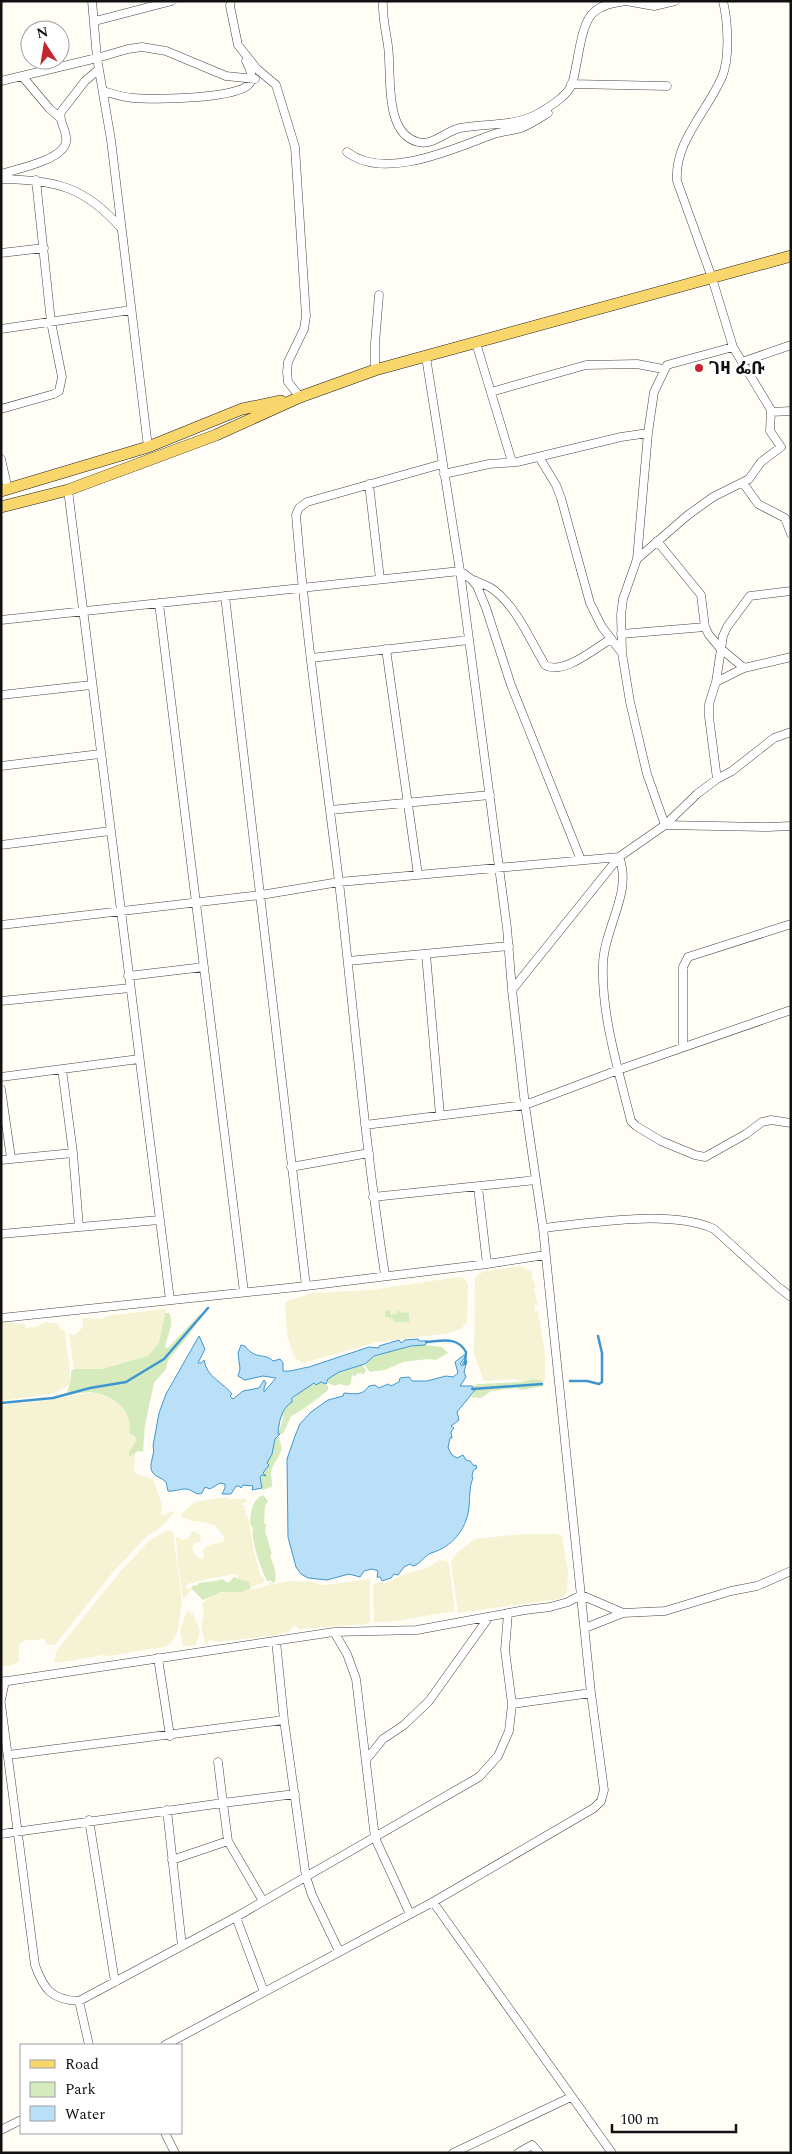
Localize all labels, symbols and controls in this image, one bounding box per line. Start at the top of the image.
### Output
north arrow [20,20,70,70]
text: N [35,21,50,44]
place label: ገዛ ፌቡ [709,355,765,382]
marker: ገዛ ፌቡ [693,362,705,374]
legend [20,2044,182,2134]
text: Road [65,2053,99,2076]
text: Park [65,2078,96,2101]
scale bar [612,2102,736,2134]
text: Water [65,2103,105,2126]
text: 100 m [620,2108,659,2131]

